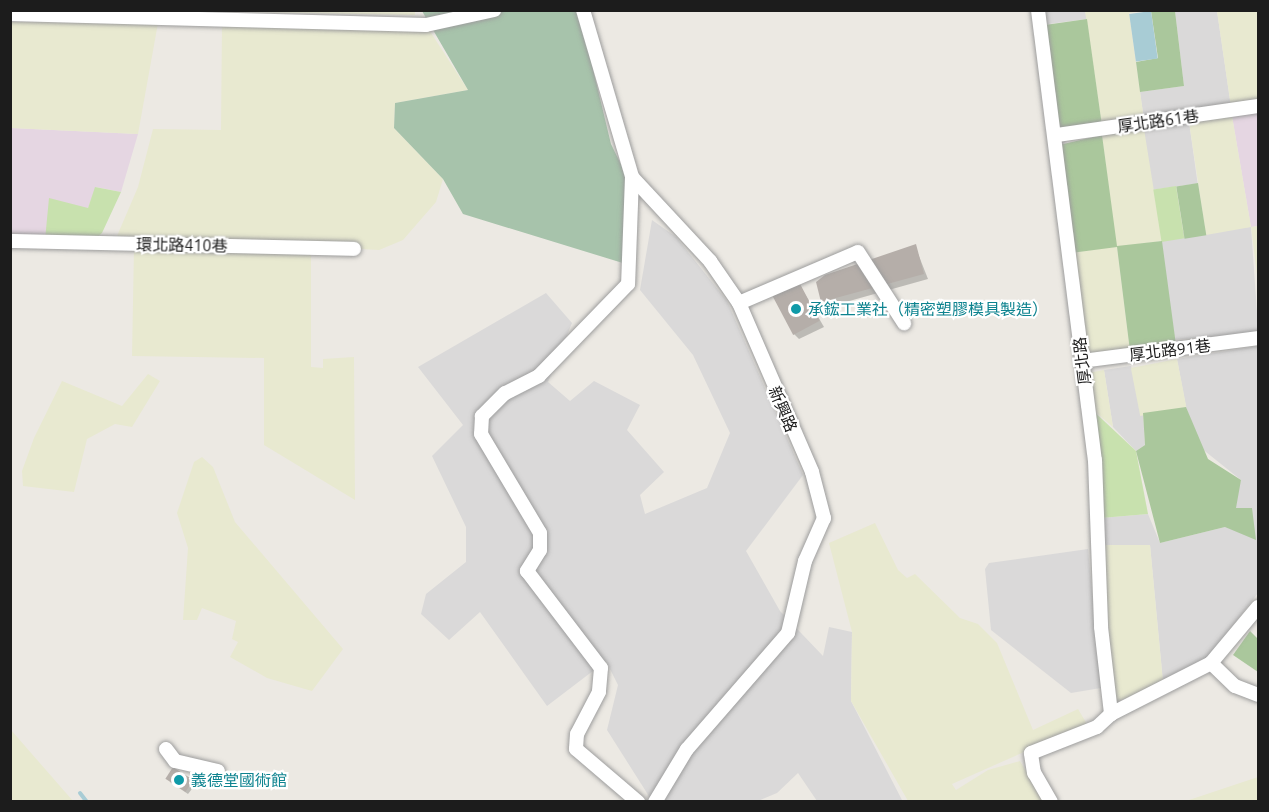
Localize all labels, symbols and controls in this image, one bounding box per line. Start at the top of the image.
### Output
street label: 厚北路61巷 [1116,106,1200,136]
street label: 環北路410巷 [136,235,228,255]
place label: 承鋐工業社（精密塑膠模具製造） [808,299,1048,319]
marker: 承鋐工業社（精密塑膠模具製造） [789,302,803,316]
street label: 厚北路91巷 [1128,335,1212,365]
street label: 厚北路 [1070,336,1094,386]
street label: 新興路 [765,383,801,435]
place label: 義德堂國術館 [191,770,287,790]
marker: 義德堂國術館 [172,773,186,787]

